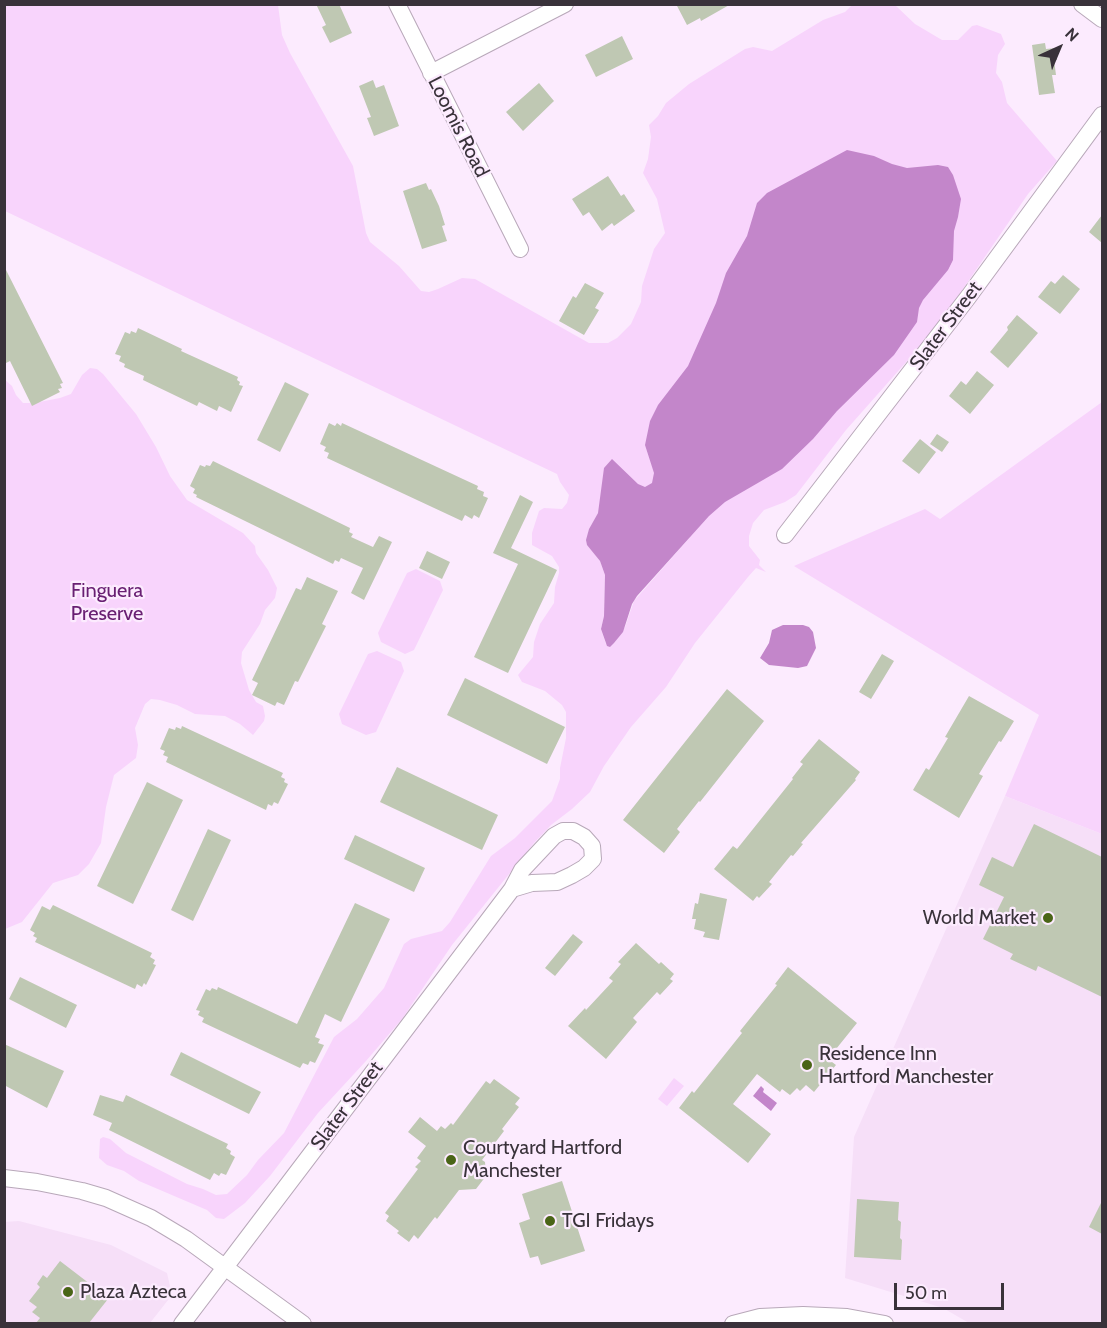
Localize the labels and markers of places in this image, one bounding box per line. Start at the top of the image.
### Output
place label: World Market [923,906,1036,930]
marker: World Market [1041,911,1055,925]
place label: Residence Inn Hartford Manchester [819,1042,993,1089]
marker: Residence Inn Hartford Manchester [800,1058,814,1072]
place label: Courtyard Hartford Manchester [463,1136,622,1183]
marker: Courtyard Hartford Manchester [444,1153,458,1167]
place label: TGI Fridays [562,1209,654,1233]
marker: TGI Fridays [543,1214,557,1228]
place label: Plaza Azteca [80,1280,186,1304]
marker: Plaza Azteca [61,1285,75,1299]

